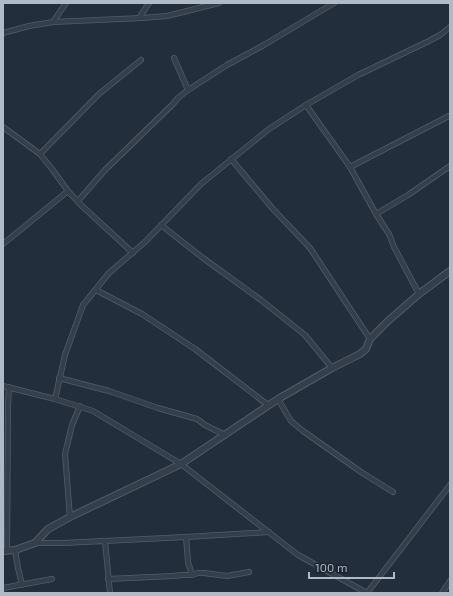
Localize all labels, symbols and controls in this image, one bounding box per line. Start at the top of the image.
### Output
scale bar [309,554,394,580]
text: 100 m [315,560,347,574]

